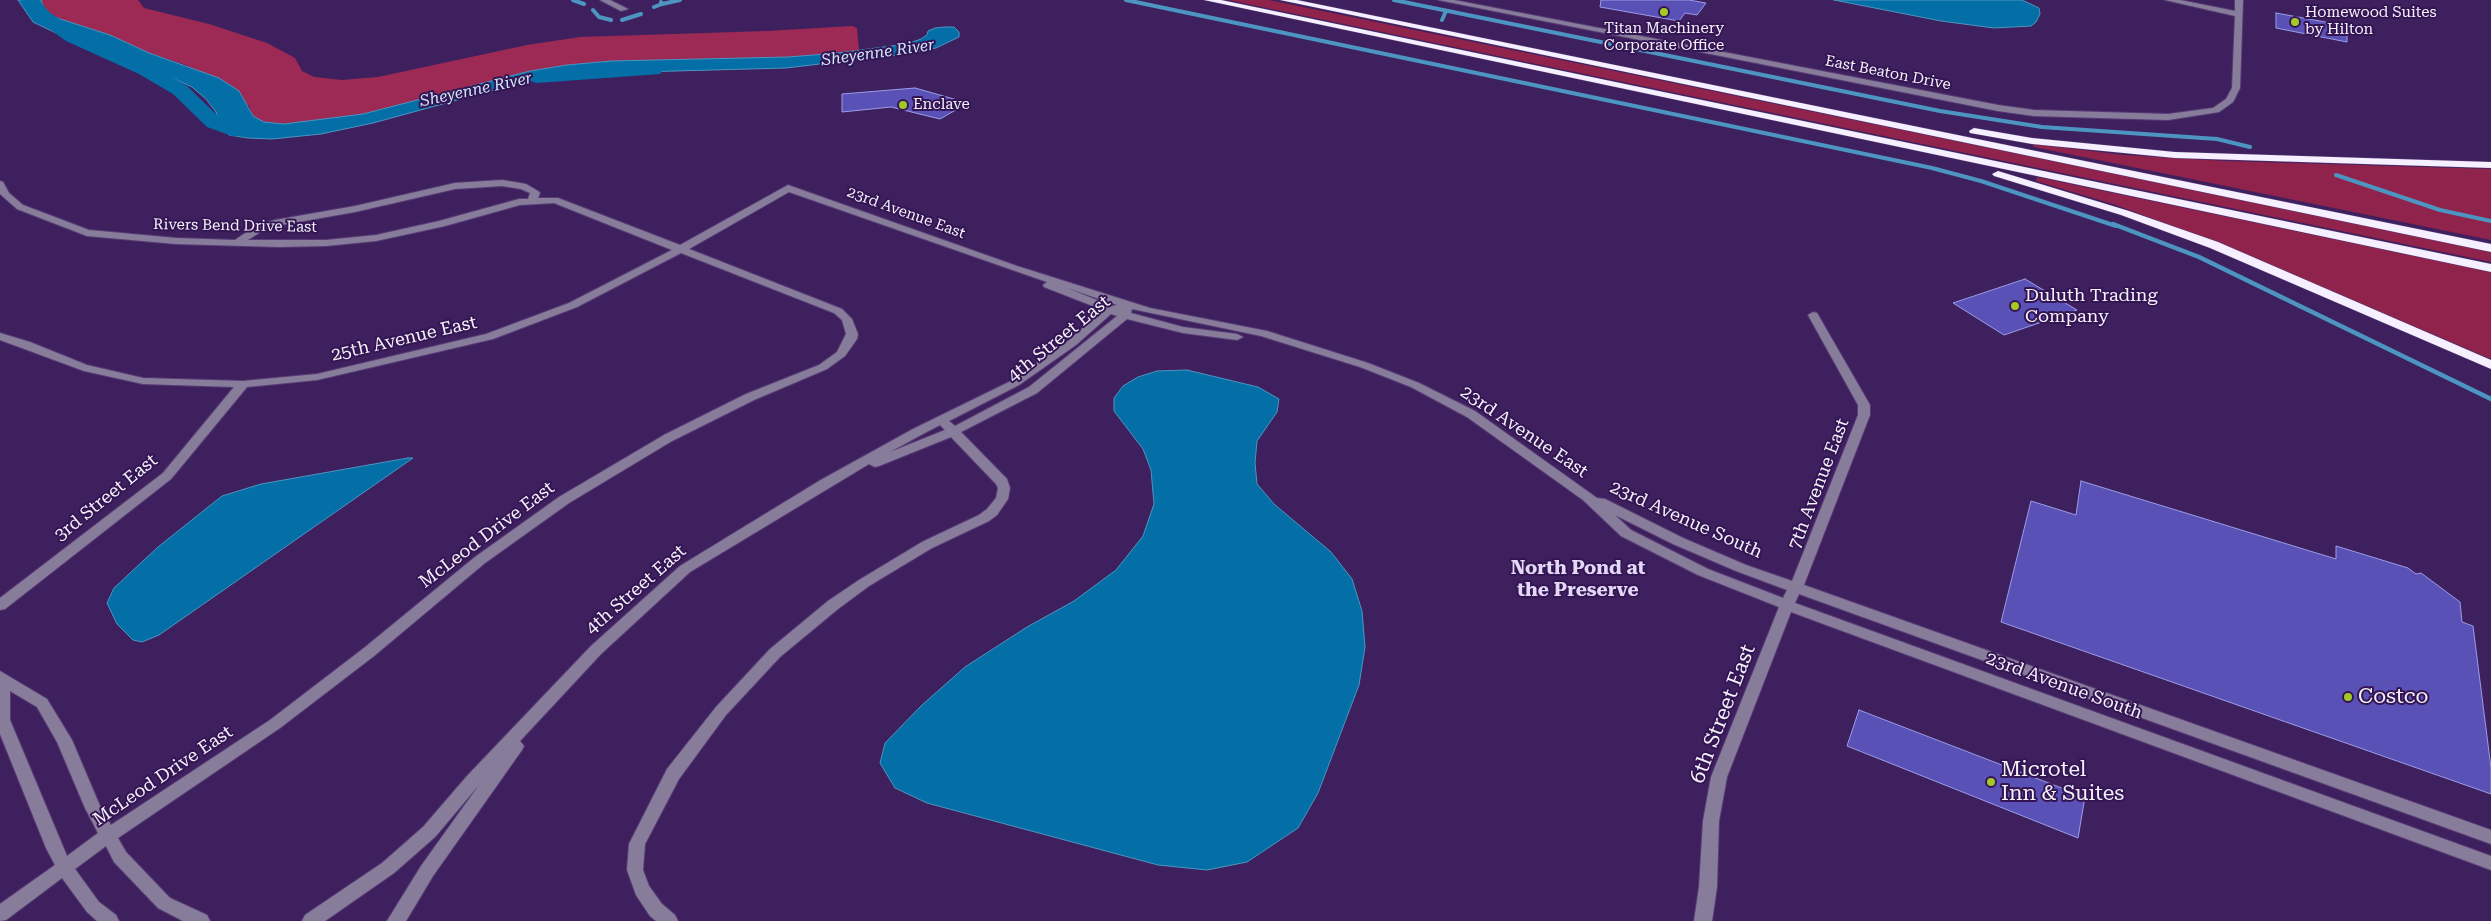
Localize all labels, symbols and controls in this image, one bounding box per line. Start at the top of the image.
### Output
place label: Homewood Suites by Hilton [2305,4,2437,39]
marker: Titan Machinery Corporate Office [1658,6,1670,18]
marker: Homewood Suites by Hilton [2289,16,2301,28]
place label: Titan Machinery Corporate Office [1604,20,1724,55]
water label: Sheyenne River [820,36,936,70]
street label: East Beaton Drive [1824,52,1952,94]
water label: Sheyenne River [418,69,534,111]
place label: Enclave [913,96,970,114]
marker: Enclave [897,99,909,111]
street label: 23rd Avenue East [845,183,967,243]
street label: Rivers Bend Drive East [153,216,317,236]
place label: Duluth Trading Company [2025,285,2158,328]
street label: 4th Street East [1003,291,1115,387]
marker: Duluth Trading Company [2009,300,2021,312]
street label: 25th Avenue East [329,312,479,366]
street label: 23rd Avenue East [1456,381,1592,483]
street label: 7th Avenue East [1784,415,1854,553]
street label: 3rd Street East [50,450,162,546]
street label: McLeod Drive East [415,477,559,593]
street label: 23rd Avenue South [1606,477,1766,563]
street label: 4th Street East [581,541,691,639]
district label: North Pond at the Preserve [1511,557,1645,601]
street label: 6th Street East [1685,641,1761,787]
street label: 23rd Avenue South [1983,648,2145,724]
place label: Costco [2358,684,2428,710]
marker: Costco [2342,691,2354,703]
street label: McLeod Drive East [89,721,237,831]
place label: Microtel Inn & Suites [2001,757,2124,807]
marker: Microtel Inn & Suites [1985,776,1997,788]

